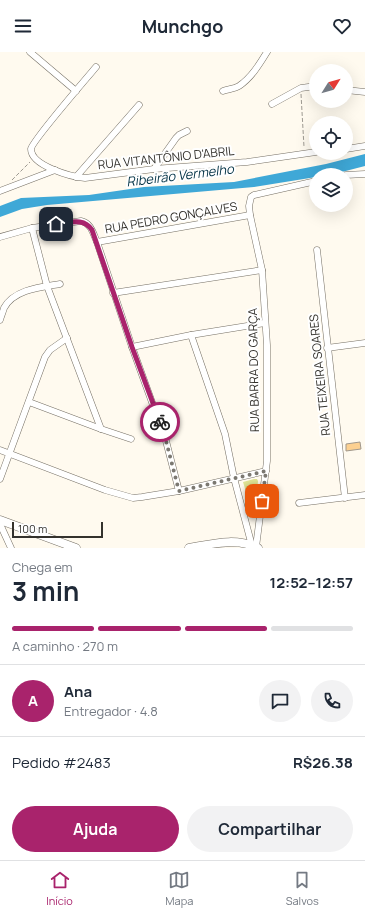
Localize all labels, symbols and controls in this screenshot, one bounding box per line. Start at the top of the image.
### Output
text: Munchgo [142,14,223,38]
icon: menu [12,15,34,37]
icon: heart [331,15,353,37]
north arrow [309,64,353,108]
map controls [309,64,353,212]
button: locate [309,116,353,160]
street label: RUA VITANTÔNIO D'ABRIL [97,142,235,173]
water label: Ribeirão Vermelho [125,159,236,191]
button: layers [309,168,353,212]
street label: RUA PEDRO GONÇALVES [103,197,238,238]
pin [39,207,73,241]
icon: home [45,213,67,235]
street label: RUA BARRA DO GARÇA [244,307,263,432]
street label: RUA TEIXEIRA SOARES [305,314,334,437]
courier [140,402,180,442]
icon: bike [149,411,171,433]
pin [245,484,279,518]
icon: bag [251,490,273,512]
scale bar [12,520,103,539]
text: 100 m [18,521,47,536]
text: Chega em [12,558,73,576]
text: 12:52–12:57 [270,572,353,593]
text: 3 min [12,573,79,609]
text: A caminho · 270 m [12,637,118,655]
button: chat [259,680,301,722]
button: phone [311,680,353,722]
text: Ana [64,681,92,702]
text: A [28,690,38,711]
text: Entregador · 4.8 [64,702,158,720]
text: Pedido #2483 [12,752,111,773]
text: R$26.38 [293,752,353,773]
button: Ajuda [12,806,179,852]
button: Compartilhar [187,806,353,852]
tab: Início [46,869,73,908]
tab: Mapa [165,869,193,908]
tab: Salvos [286,869,319,908]

